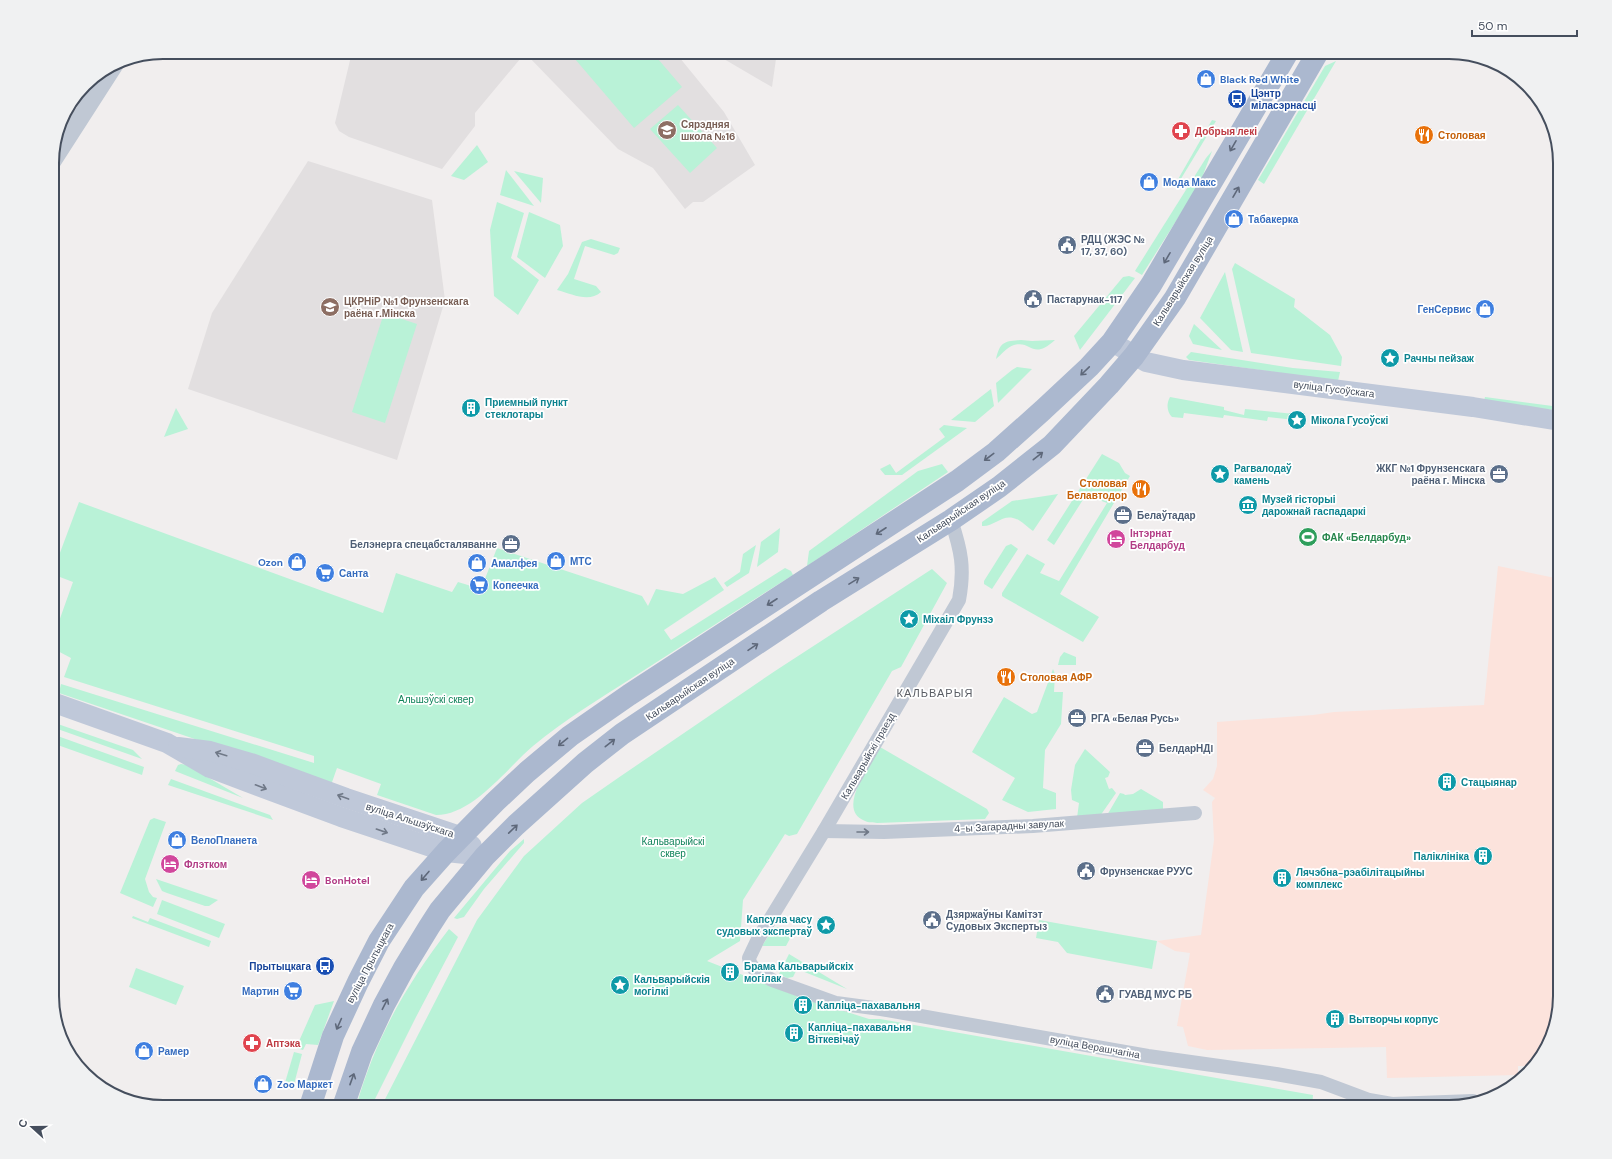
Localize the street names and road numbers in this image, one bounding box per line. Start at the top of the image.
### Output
street label: Кальварыйская вуліца [1150,233,1216,329]
street label: вуліца Гусоўскага [1293,378,1376,400]
street label: Кальварыйская вуліца [914,476,1008,545]
street label: Кальварыйская вуліца [643,654,737,723]
street label: Кальварыйскі праезд [838,710,898,802]
street label: вуліца Альшэўскага [364,800,456,841]
street label: 4-ы Загарадны завулак [954,817,1065,835]
street label: вуліца Прытыцкага [343,921,397,1005]
street label: вуліца Верашчагіна [1049,1033,1141,1061]

